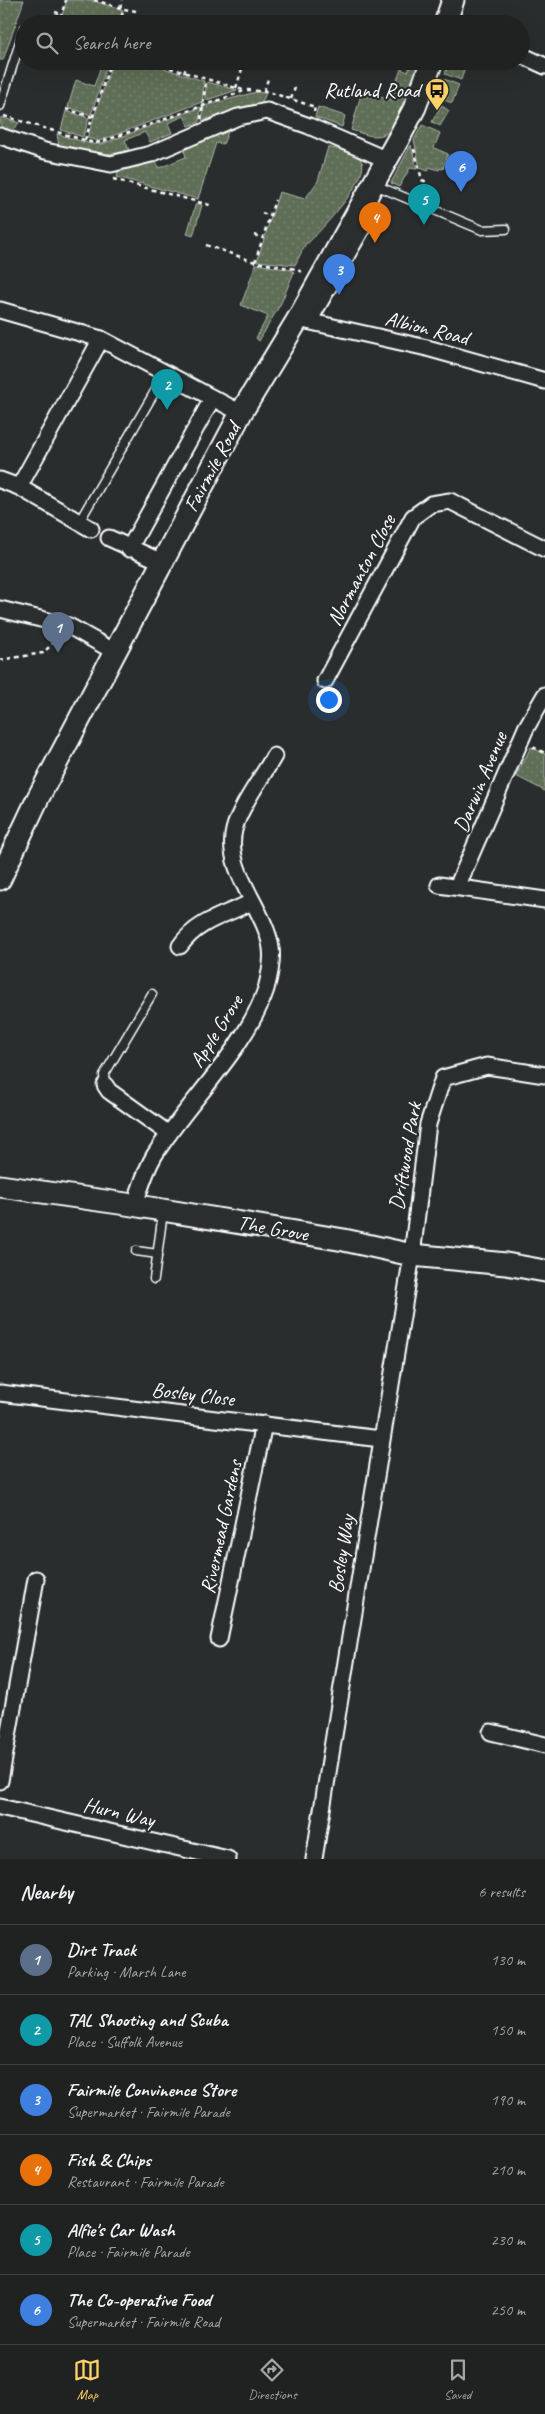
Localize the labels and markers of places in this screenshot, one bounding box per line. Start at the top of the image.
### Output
place label: Rutland Road [324,77,424,103]
bus stop icon: Rutland Road [424,77,450,111]
pin: 6 [445,151,477,192]
pin: 5 [408,184,440,225]
pin: 4 [359,202,391,243]
pin: 3 [323,254,355,295]
pin: 2 [151,369,183,410]
pin: 1 [42,612,74,653]

